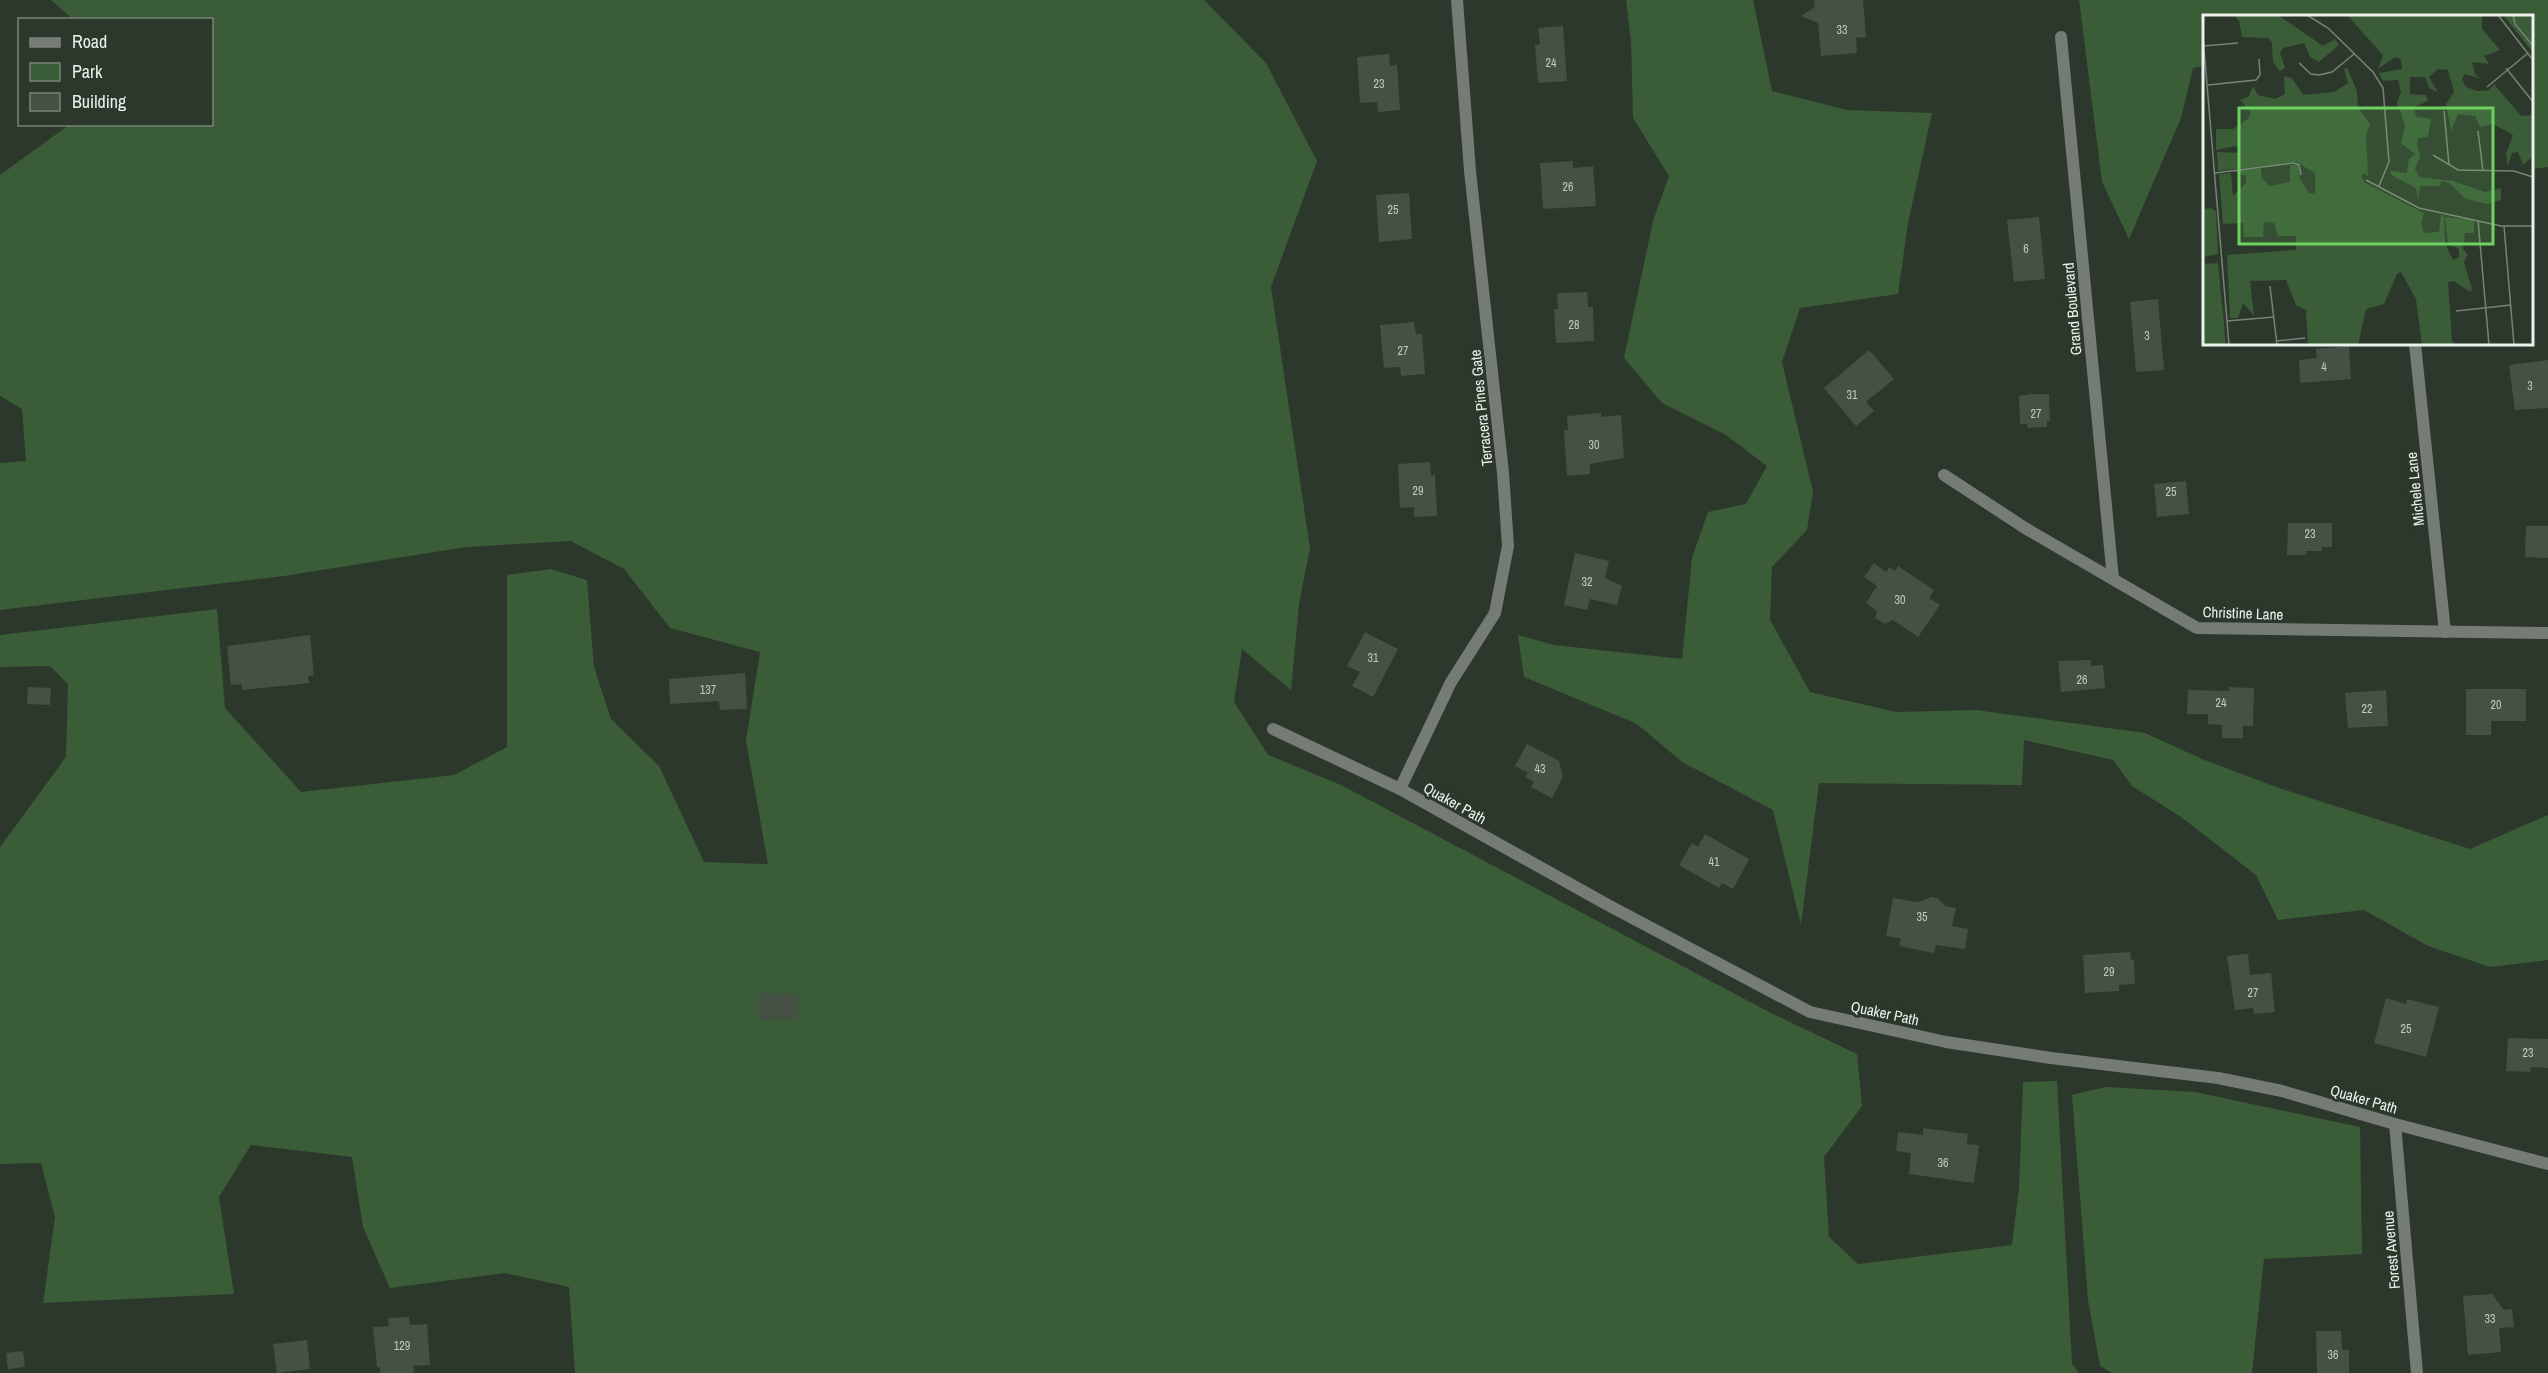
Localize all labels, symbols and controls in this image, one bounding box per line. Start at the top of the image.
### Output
inset map [2203,15,2533,345]
legend [18,18,213,126]
house number: 33 [1837,22,1847,38]
text: Road [72,29,107,54]
house number: 24 [1546,55,1557,71]
text: Park [72,59,103,84]
house number: 23 [1374,76,1384,92]
text: Building [72,89,127,114]
house number: 26 [1563,179,1573,195]
house number: 25 [1388,202,1399,218]
house number: 6 [2023,241,2029,257]
street label: Grand Boulevard [2057,262,2087,356]
house number: 28 [1569,317,1579,333]
house number: 3 [2144,328,2150,344]
house number: 27 [1398,343,1409,359]
street label: Terracera Pines Gate [1464,349,1498,467]
house number: 4 [2321,359,2327,375]
house number: 3 [2527,378,2533,394]
house number: 31 [1847,387,1858,403]
house number: 27 [2031,406,2042,422]
house number: 30 [1589,437,1599,453]
street label: Michele Lane [2401,451,2429,527]
house number: 29 [1413,483,1423,499]
house number: 25 [2166,484,2177,500]
house number: 23 [2305,526,2315,542]
house number: 32 [1582,574,1592,590]
house number: 30 [1895,592,1905,608]
street label: Christine Lane [2202,601,2284,625]
house number: 31 [1368,650,1379,666]
house number: 26 [2077,672,2087,688]
house number: 137 [700,682,717,698]
house number: 24 [2216,695,2227,711]
house number: 20 [2491,697,2501,713]
house number: 22 [2362,701,2372,717]
house number: 43 [1535,761,1545,777]
street label: Quaker Path [1420,777,1490,829]
house number: 41 [1709,854,1720,870]
house number: 35 [1917,909,1928,925]
house number: 29 [2104,964,2114,980]
house number: 27 [2248,985,2259,1001]
street label: Quaker Path [1849,996,1921,1030]
house number: 25 [2401,1021,2412,1037]
house number: 23 [2523,1045,2533,1061]
street label: Quaker Path [2328,1079,2400,1119]
house number: 36 [1938,1155,1948,1171]
street label: Forest Avenue [2377,1210,2405,1290]
house number: 33 [2485,1311,2495,1327]
house number: 129 [394,1338,410,1354]
house number: 36 [2328,1347,2338,1363]

